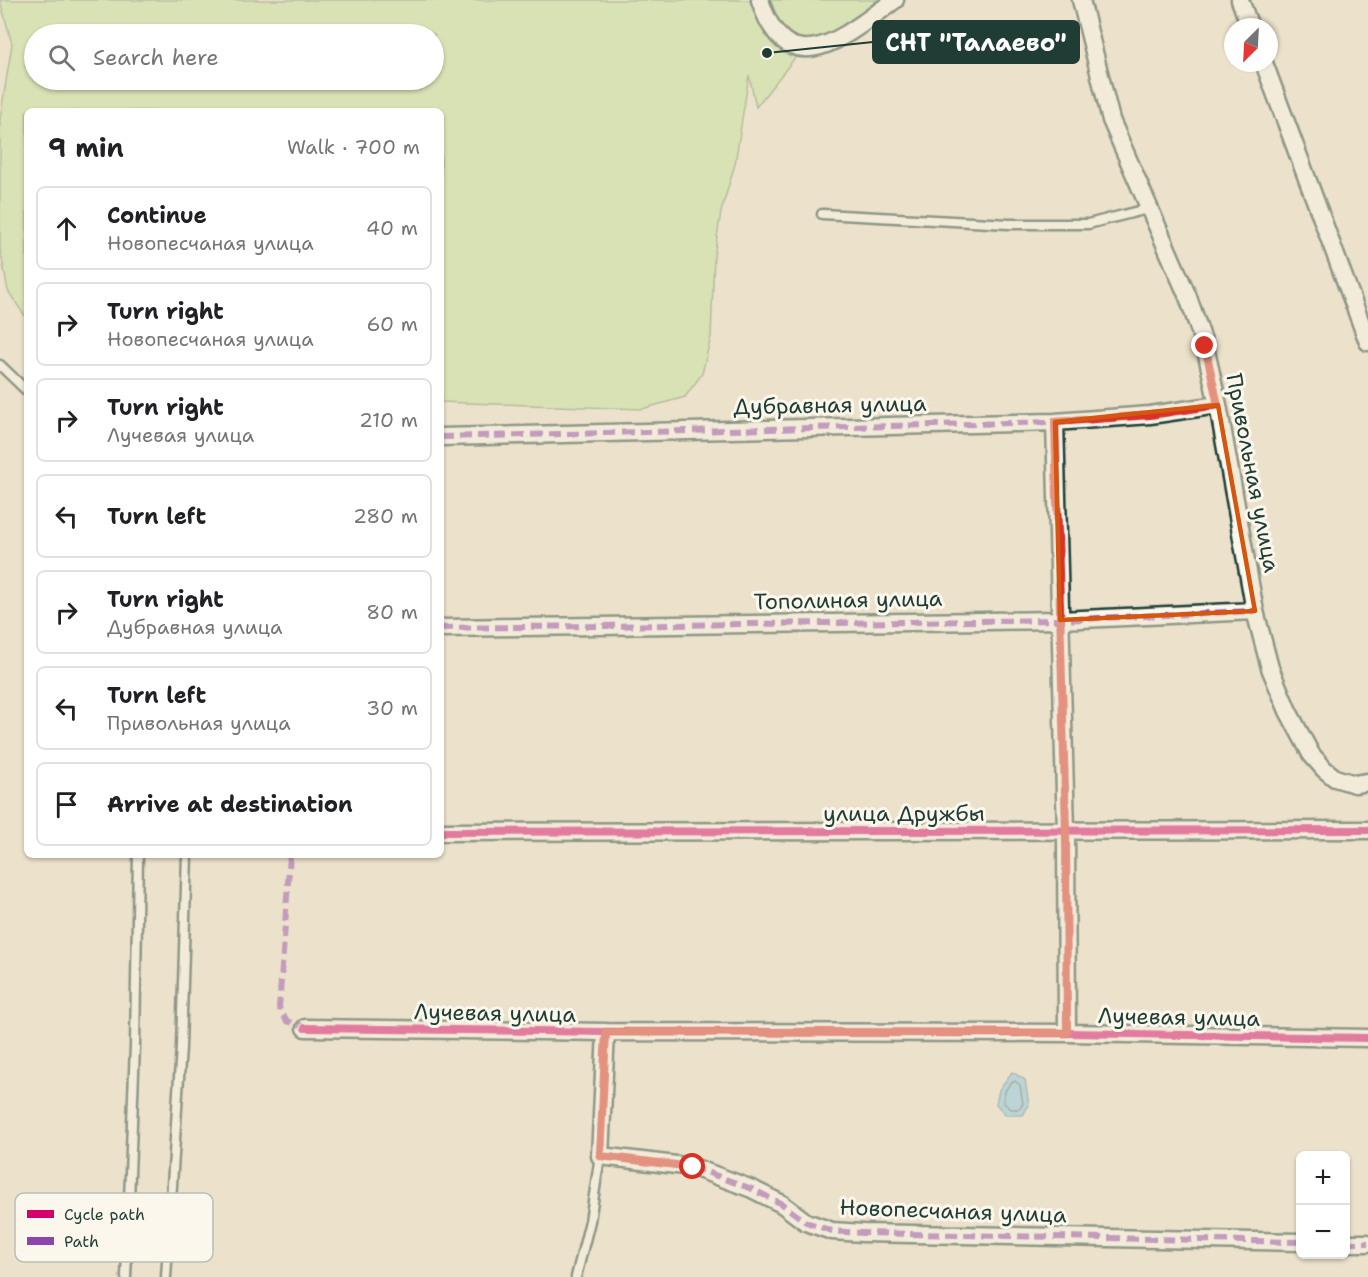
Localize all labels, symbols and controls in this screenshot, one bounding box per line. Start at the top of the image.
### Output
north arrow [1224,18,1278,72]
callout: СНТ "Талаево" [873,21,1079,63]
search box [24,24,444,90]
text: СНТ "Талаево" [885,27,1067,59]
icon: search [45,41,78,74]
text: Search here [93,43,219,72]
text: 9 min [48,130,124,165]
text: Walk · 700 m [287,134,420,160]
text: Continue [107,201,207,230]
icon: ahead [50,212,83,245]
text: 40 m [366,215,418,241]
text: Новопесчаная улица [107,230,314,256]
text: Turn right [107,297,224,326]
icon: right [50,308,83,341]
text: 60 m [366,311,418,337]
text: Новопесчаная улица [107,326,314,352]
route end [1191,332,1217,358]
street label: Привольная улица [1220,371,1287,575]
street label: Дубравная улица [733,389,927,421]
text: Turn right [107,393,224,422]
icon: right [50,404,83,437]
text: 210 m [359,407,418,433]
text: Лучевая улица [107,422,254,448]
icon: left [50,500,83,533]
text: Turn left [107,502,206,531]
text: 280 m [353,503,418,529]
street label: Тополиная улица [753,584,943,616]
text: Turn right [107,585,224,614]
icon: right [50,596,83,629]
text: 80 m [366,599,418,625]
text: Дубравная улица [107,614,283,640]
text: Turn left [107,681,206,710]
icon: left [50,692,83,725]
text: 30 m [366,695,418,721]
text: Привольная улица [107,710,291,736]
icon: arrive [50,788,83,821]
text: Arrive at destination [107,790,353,819]
street label: улица Дружбы [823,799,985,828]
street label: Лучевая улица [414,997,577,1029]
street label: Лучевая улица [1098,1001,1261,1033]
map controls [1296,1151,1350,1259]
button: + [1296,1151,1350,1205]
route start [679,1153,705,1179]
legend [15,1193,213,1262]
street label: Новопесчаная улица [839,1193,1067,1229]
text: Cycle path [64,1204,145,1225]
button: − [1296,1205,1350,1259]
text: Path [64,1231,99,1252]

